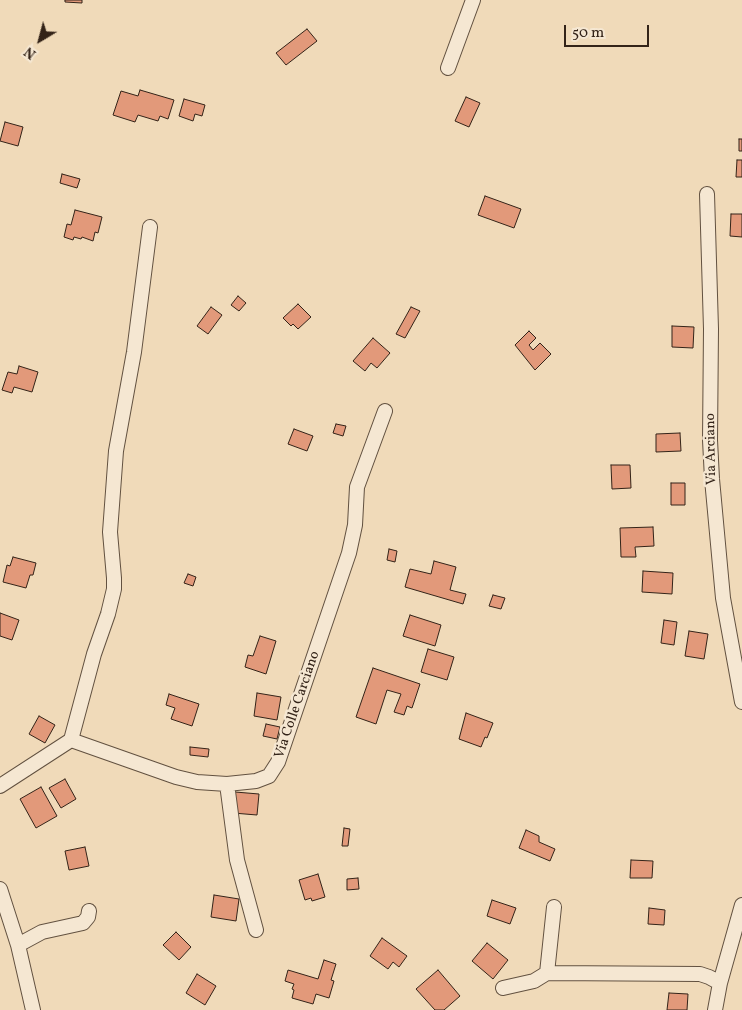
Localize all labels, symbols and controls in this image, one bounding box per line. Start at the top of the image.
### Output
north arrow [15,15,65,65]
scale bar [567,15,652,47]
text: 50 m [572,23,604,44]
text: N [21,42,40,63]
street label: Via Arciano [703,413,721,485]
street label: Via Colle Carciano [272,649,324,761]

